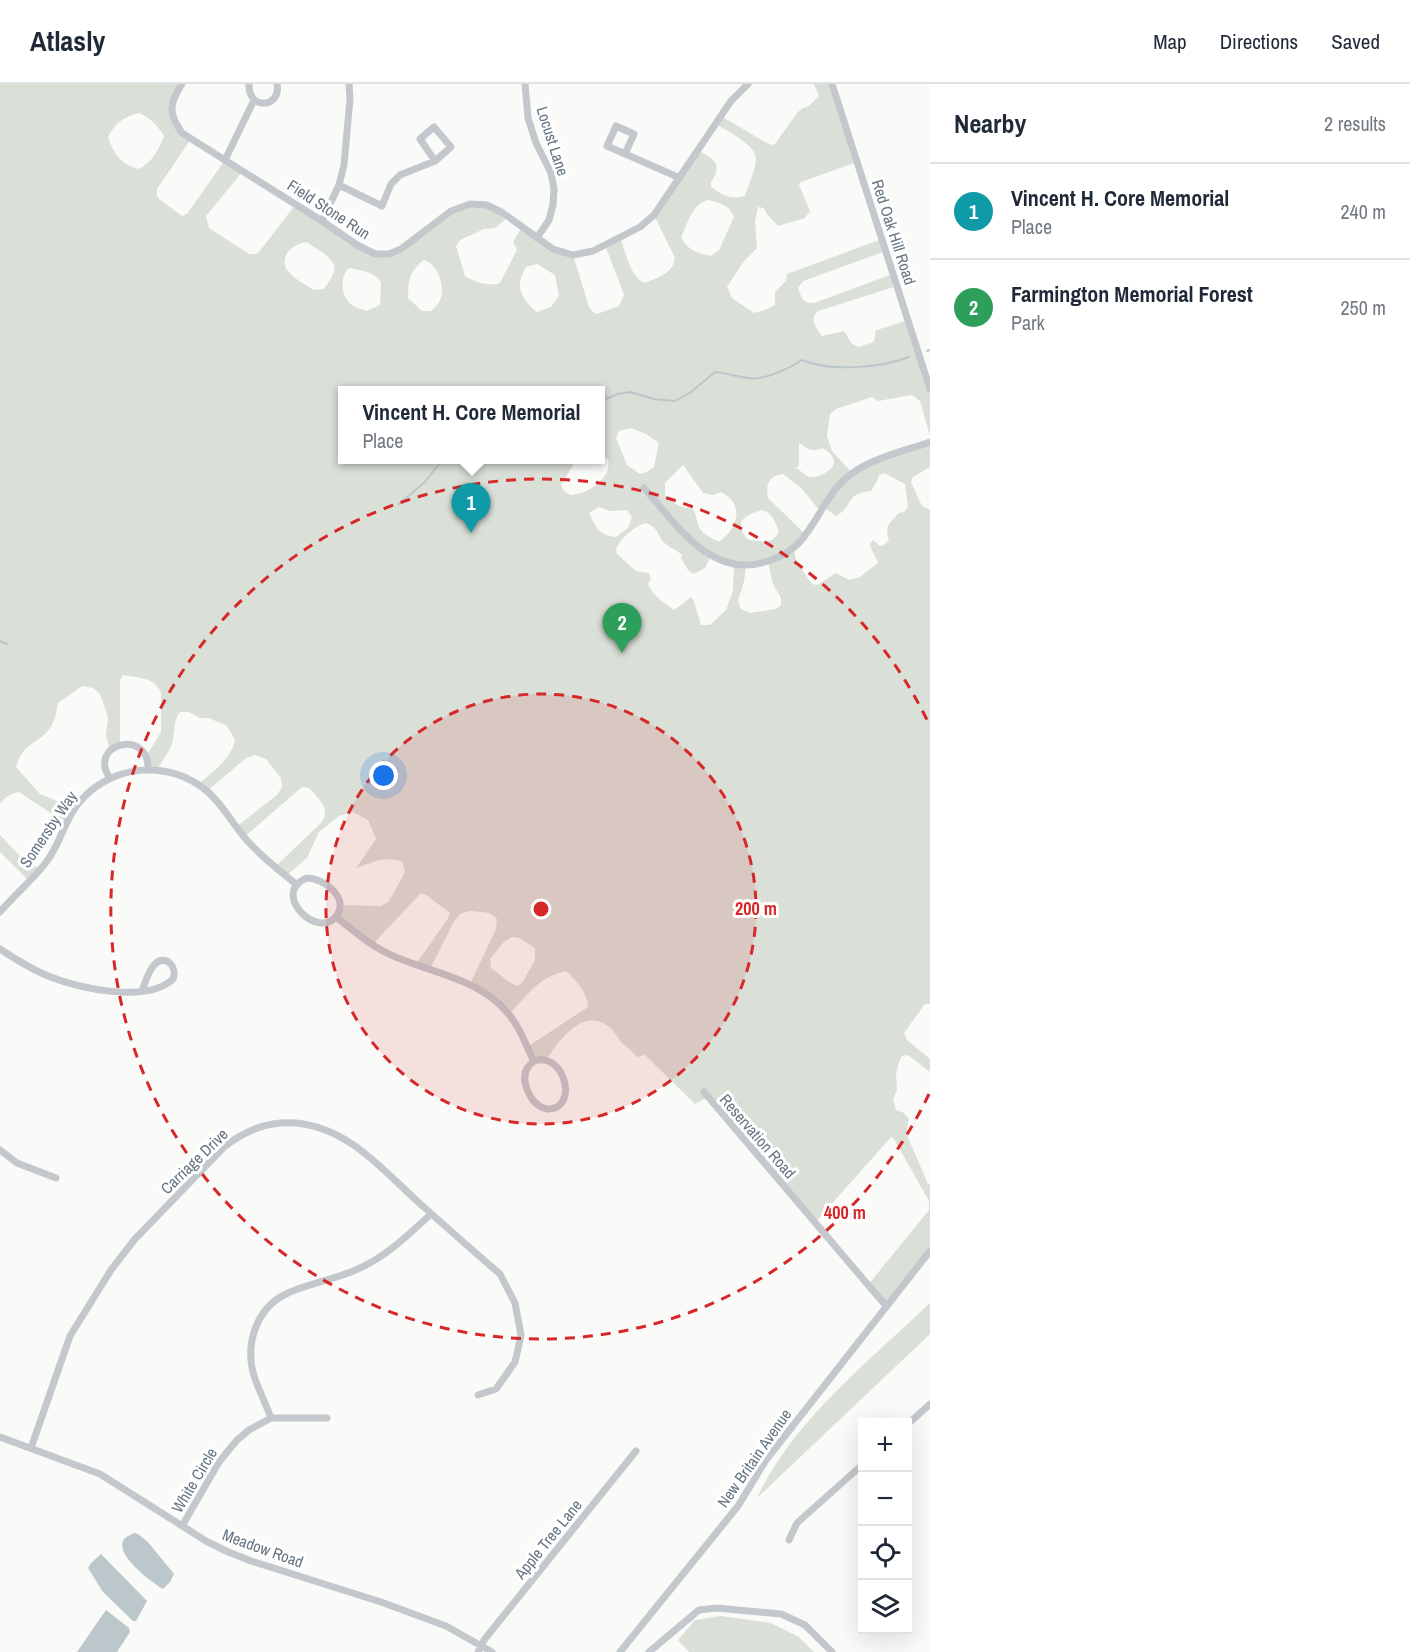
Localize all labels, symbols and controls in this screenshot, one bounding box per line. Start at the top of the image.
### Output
text: Atlasly [30,22,105,60]
text: Map [1153,27,1187,56]
text: Directions [1220,27,1298,56]
text: Saved [1331,27,1380,56]
street label: Locust Lane [531,104,575,178]
text: Nearby [954,106,1026,141]
text: 2 results [1324,110,1386,137]
street label: Field Stone Run [283,174,375,244]
street label: Red Oak Hill Road [867,177,921,287]
text: Vincent H. Core Memorial [1011,183,1229,213]
text: 1 [969,198,978,225]
text: 240 m [1340,198,1386,225]
text: Place [1011,213,1052,240]
text: Farmington Memorial Forest [1011,279,1253,309]
text: 2 [969,294,978,321]
text: 250 m [1340,294,1386,321]
text: Park [1011,309,1045,336]
popup [338,386,605,464]
text: Vincent H. Core Memorial [362,397,581,427]
text: Place [362,427,403,454]
pin: 1 [452,484,490,533]
pin: 2 [602,604,642,653]
your location [369,761,398,790]
street label: Somersby Way [14,786,82,872]
text: 200 m [735,896,777,921]
centre of rings [531,899,551,919]
street label: Reservation Road [715,1089,801,1183]
street label: Carriage Drive [155,1123,233,1199]
text: 400 m [824,1200,866,1225]
street label: New Britain Avenue [712,1404,796,1512]
map controls [858,1418,912,1634]
button: + [858,1418,912,1472]
street label: White Circle [166,1443,222,1517]
button: − [858,1472,912,1526]
street label: Apple Tree Lane [509,1495,587,1584]
street label: Meadow Road [219,1523,307,1573]
button: locate [858,1526,912,1580]
button: layers [858,1580,912,1634]

